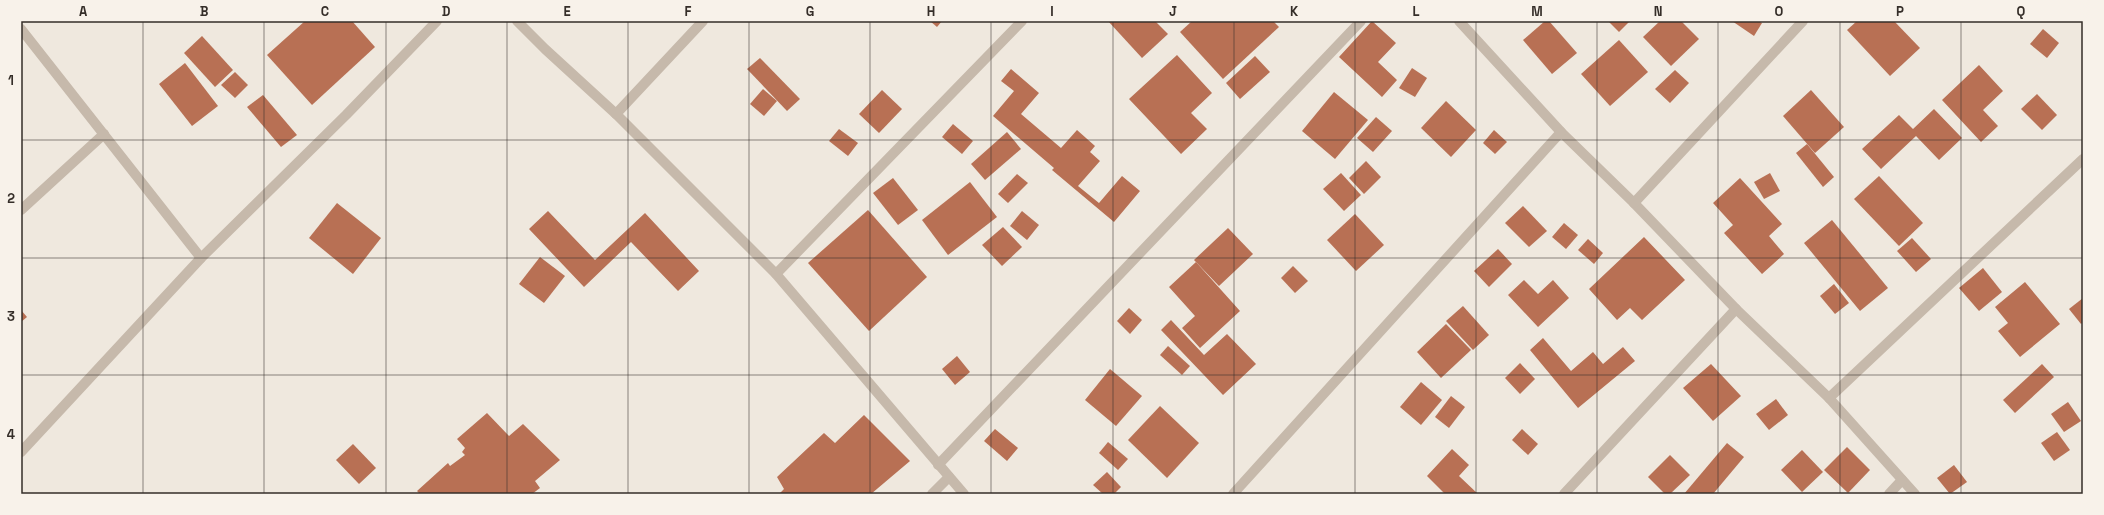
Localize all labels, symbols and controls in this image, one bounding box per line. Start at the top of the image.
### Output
text: A [79,3,88,20]
text: B [200,3,209,20]
text: C [321,3,329,20]
text: D [442,3,451,20]
text: E [563,3,571,20]
text: F [685,3,692,20]
text: G [806,3,814,20]
text: H [927,3,935,20]
text: I [1050,3,1054,20]
text: J [1169,3,1177,20]
text: K [1290,3,1299,20]
text: L [1412,3,1420,20]
text: M [1531,3,1543,20]
text: N [1654,3,1662,20]
text: O [1775,3,1784,20]
text: P [1896,3,1904,20]
text: Q [2017,3,2026,20]
text: 1 [8,72,14,89]
text: 2 [7,190,15,207]
text: 3 [7,308,15,325]
text: 4 [7,426,15,443]

